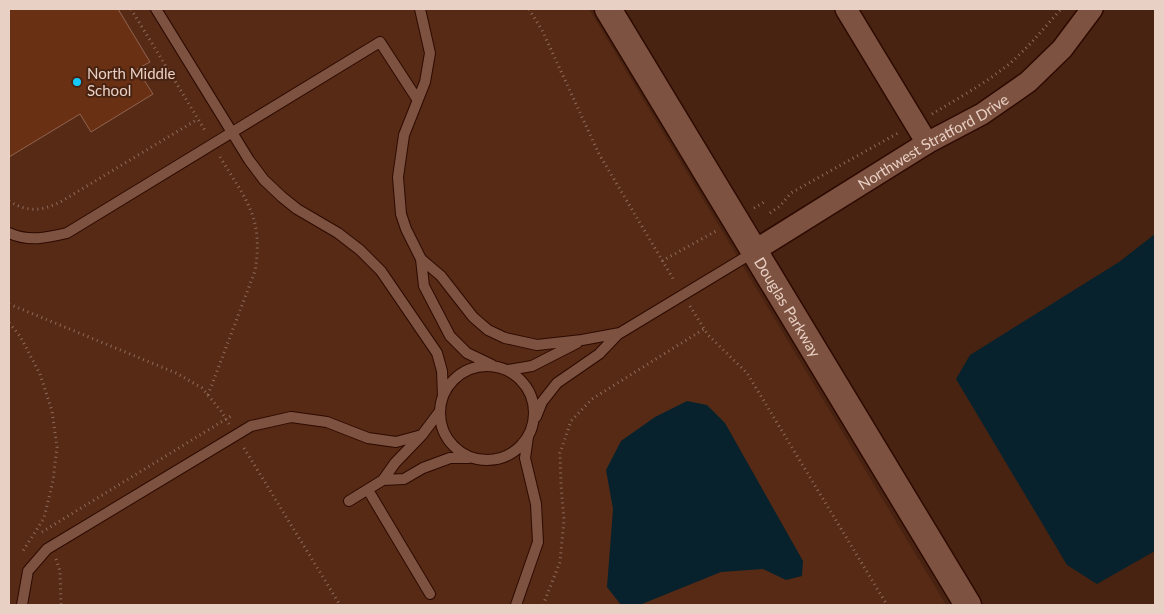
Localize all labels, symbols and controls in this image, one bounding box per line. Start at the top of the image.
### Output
place label: North Middle School [87,64,176,99]
marker: North Middle School [71,76,83,88]
street label: Northwest Stratford Drive [854,90,1012,193]
street label: Douglas Parkway [751,254,825,360]

